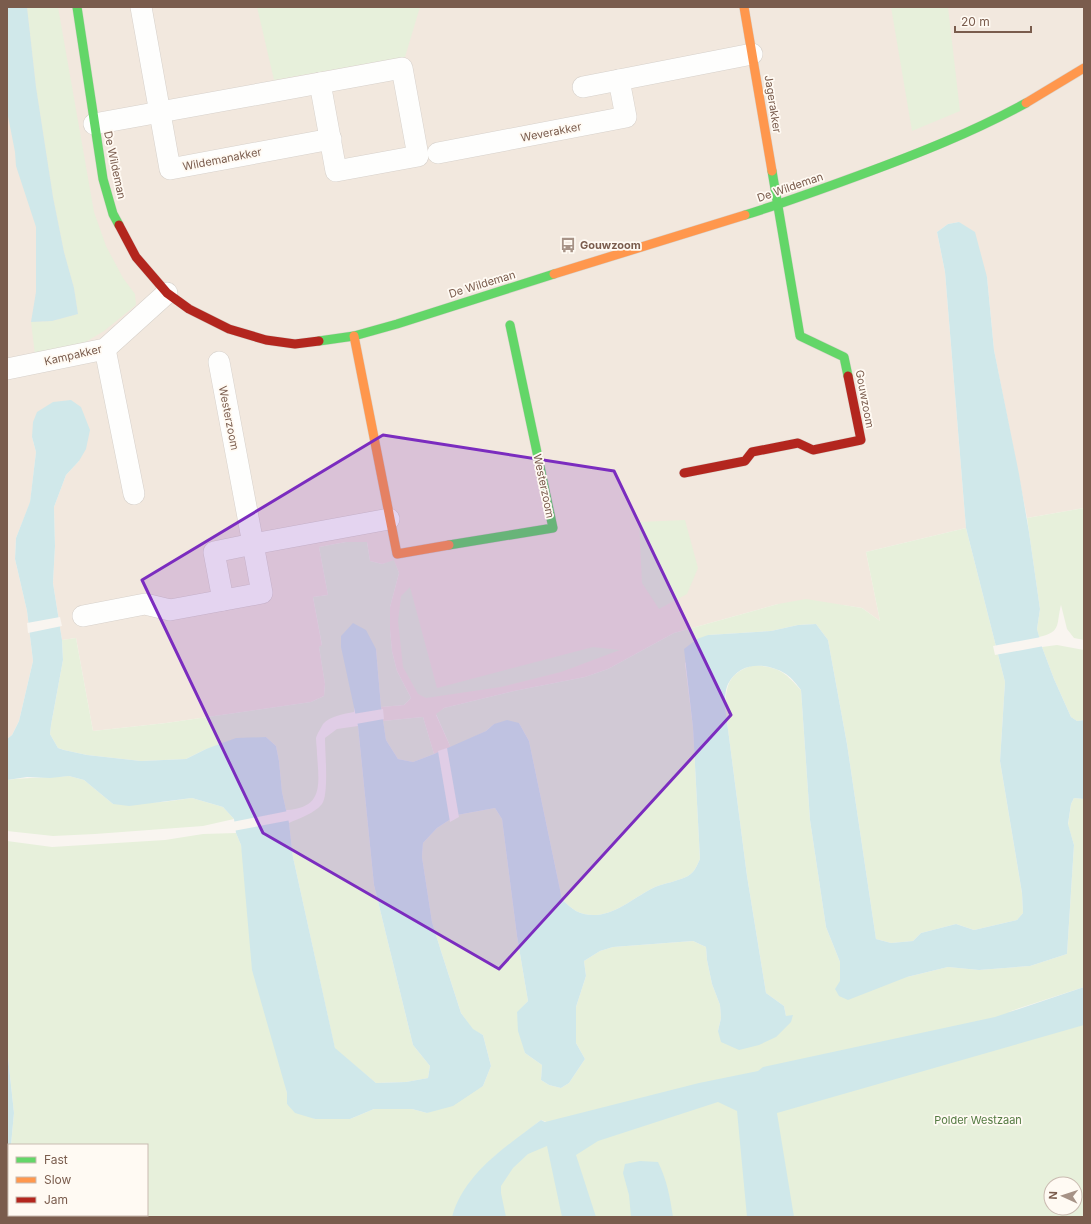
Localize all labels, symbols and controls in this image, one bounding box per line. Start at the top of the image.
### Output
scale bar [955,8,1031,34]
text: 20 m [961,14,990,29]
street label: Jagerakker [762,74,784,134]
street label: Weverakker [519,119,583,145]
street label: De Wildeman [101,130,129,200]
street label: Wildemanakker [181,144,263,174]
street label: De Wildeman [755,169,825,205]
bus stop icon: Gouwzoom [559,236,577,254]
place label: Gouwzoom [580,238,641,252]
street label: De Wildeman [447,267,517,301]
street label: Kampakker [43,342,103,368]
street label: Gouwzoom [852,369,878,429]
street label: Westerzoom [216,385,242,451]
street label: Westerzoom [530,453,558,519]
park label: Polder Westzaan [934,1113,1022,1127]
legend [8,1144,148,1216]
text: Fast [44,1152,68,1167]
text: Slow [44,1172,72,1187]
north arrow [1043,1176,1083,1216]
text: N [1046,1191,1060,1200]
text: Jam [44,1192,68,1207]

